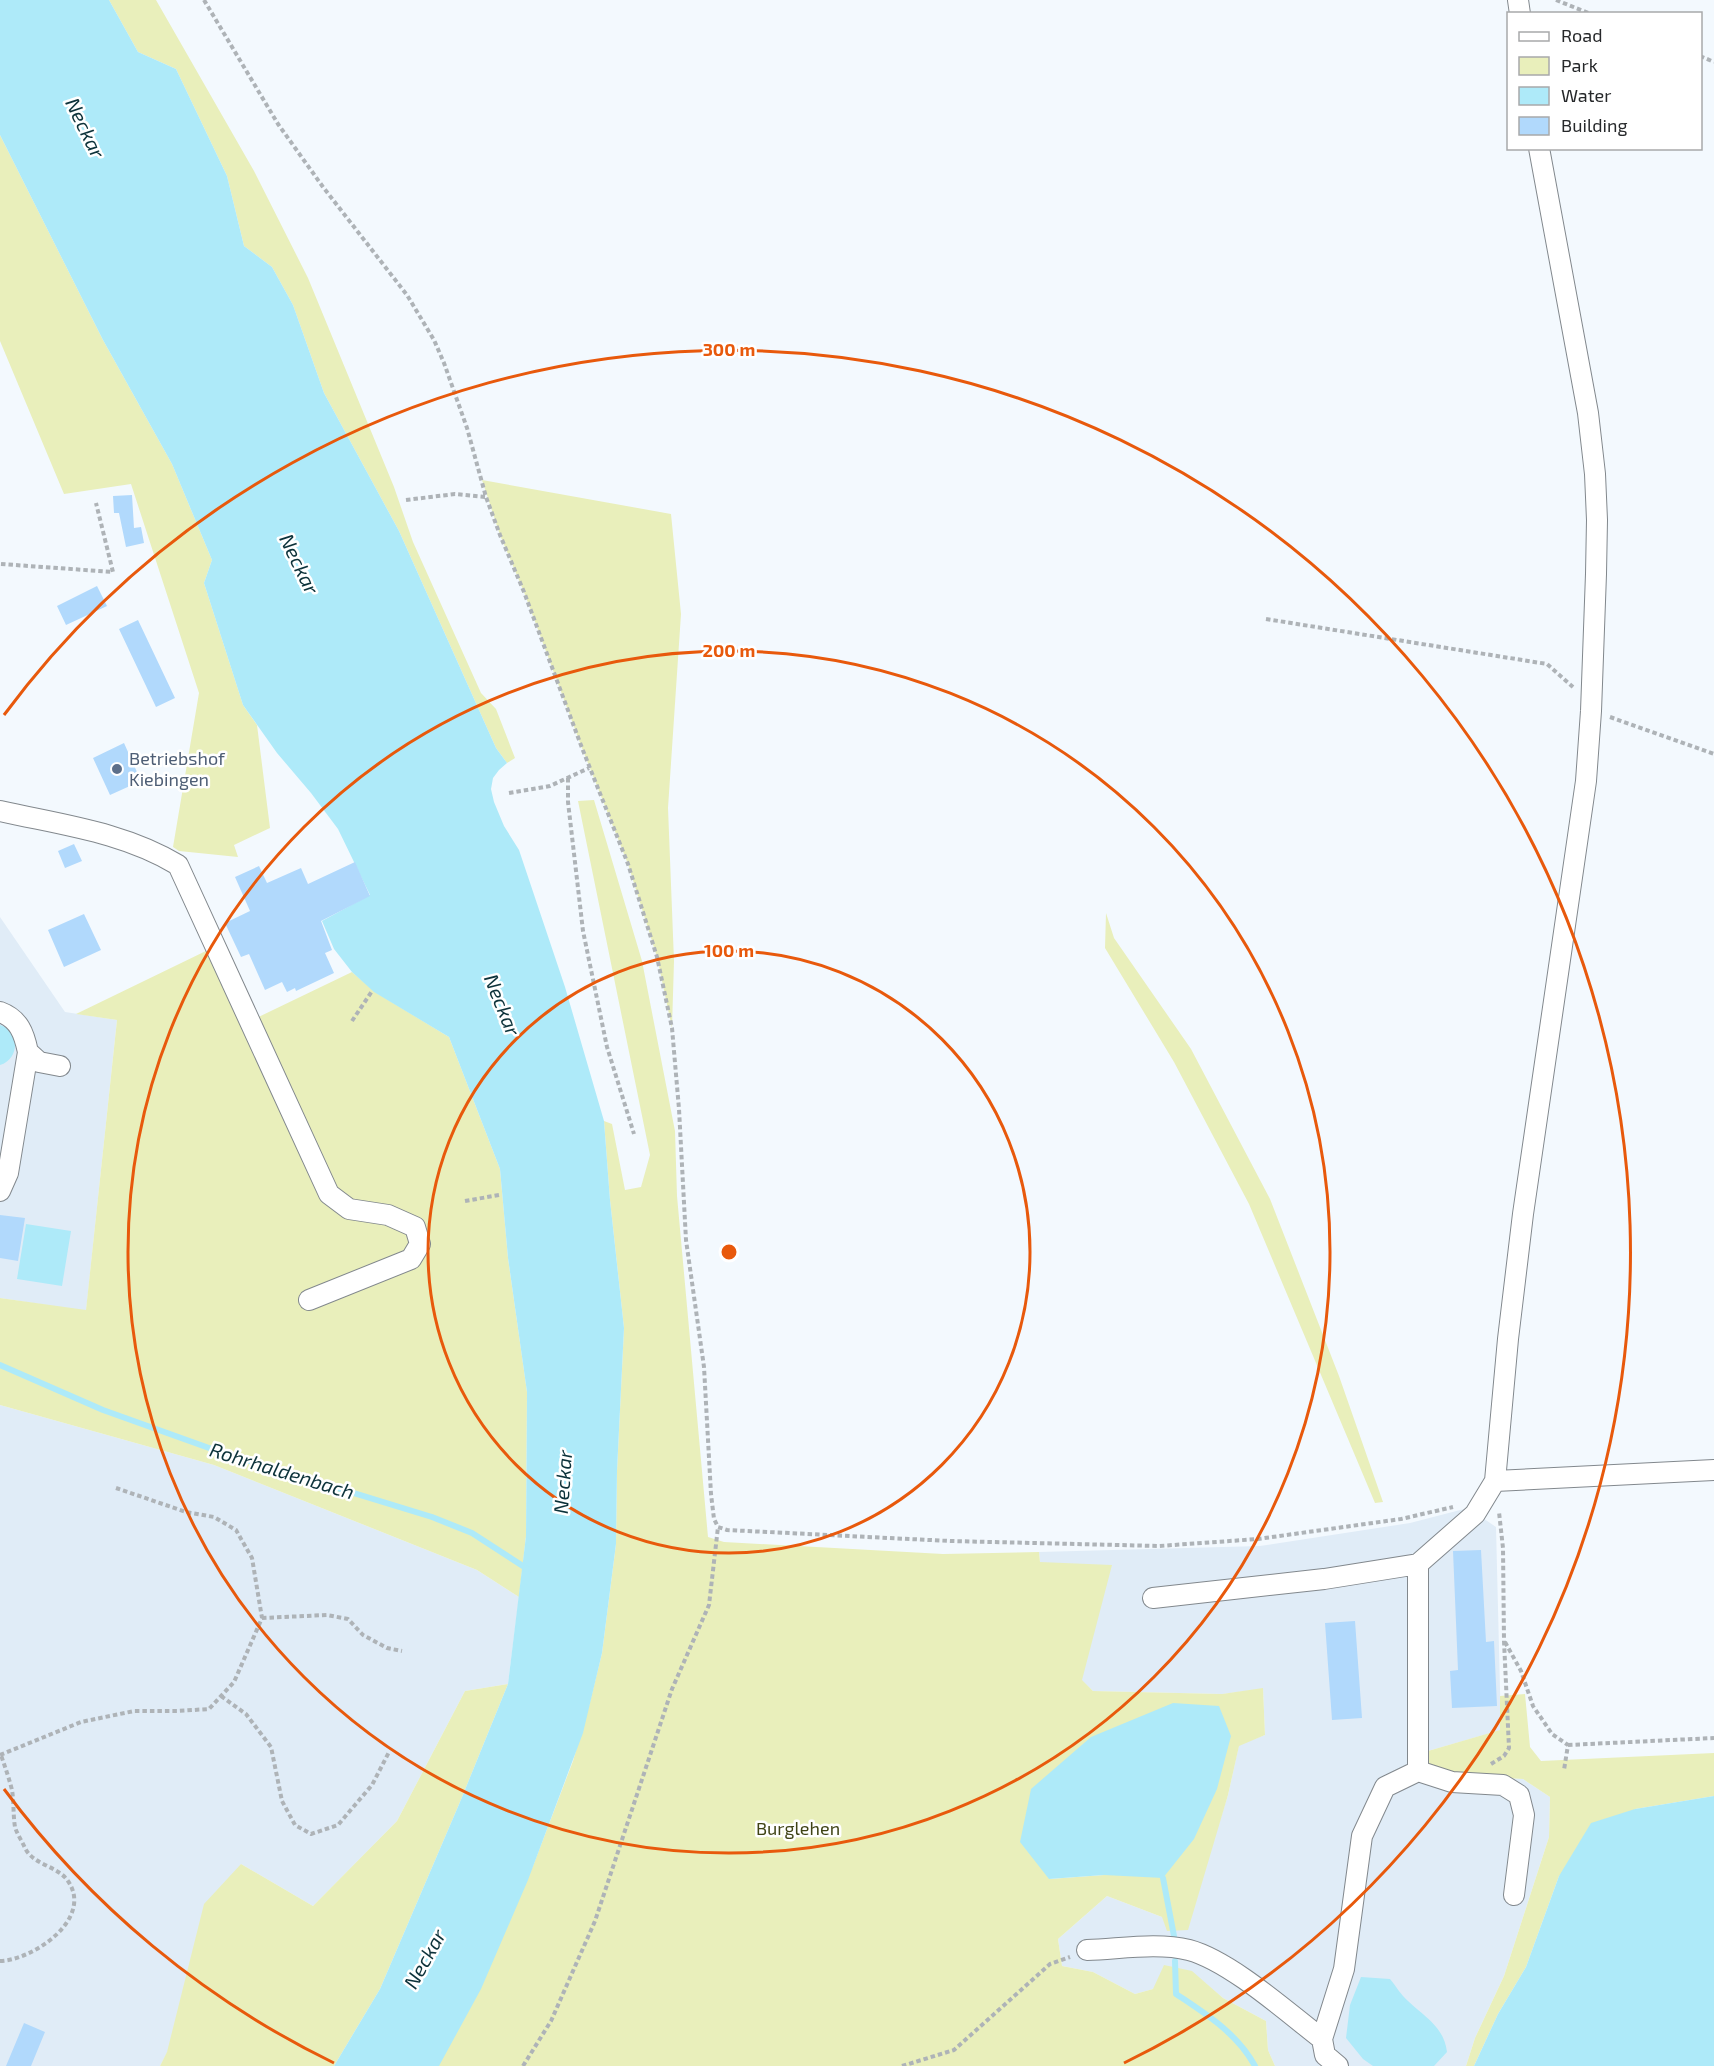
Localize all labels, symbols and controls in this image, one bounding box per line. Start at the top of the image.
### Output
legend [1507,12,1702,150]
text: Road [1561,24,1602,46]
text: Park [1561,54,1598,76]
text: Water [1561,84,1611,106]
water label: Neckar [61,93,111,163]
text: Building [1561,114,1628,136]
text: 300 m [703,338,755,360]
water label: Neckar [275,529,325,599]
text: 200 m [703,639,755,661]
place label: Betriebshof Kiebingen [129,747,226,790]
marker: Betriebshof Kiebingen [110,762,124,776]
text: 100 m [704,939,754,961]
water label: Neckar [480,970,526,1040]
centre of rings [719,1242,739,1262]
water label: Rohrhaldenbach [207,1437,357,1503]
water label: Neckar [548,1448,576,1515]
park label: Burglehen [756,1817,840,1839]
water label: Neckar [398,1924,451,1992]

